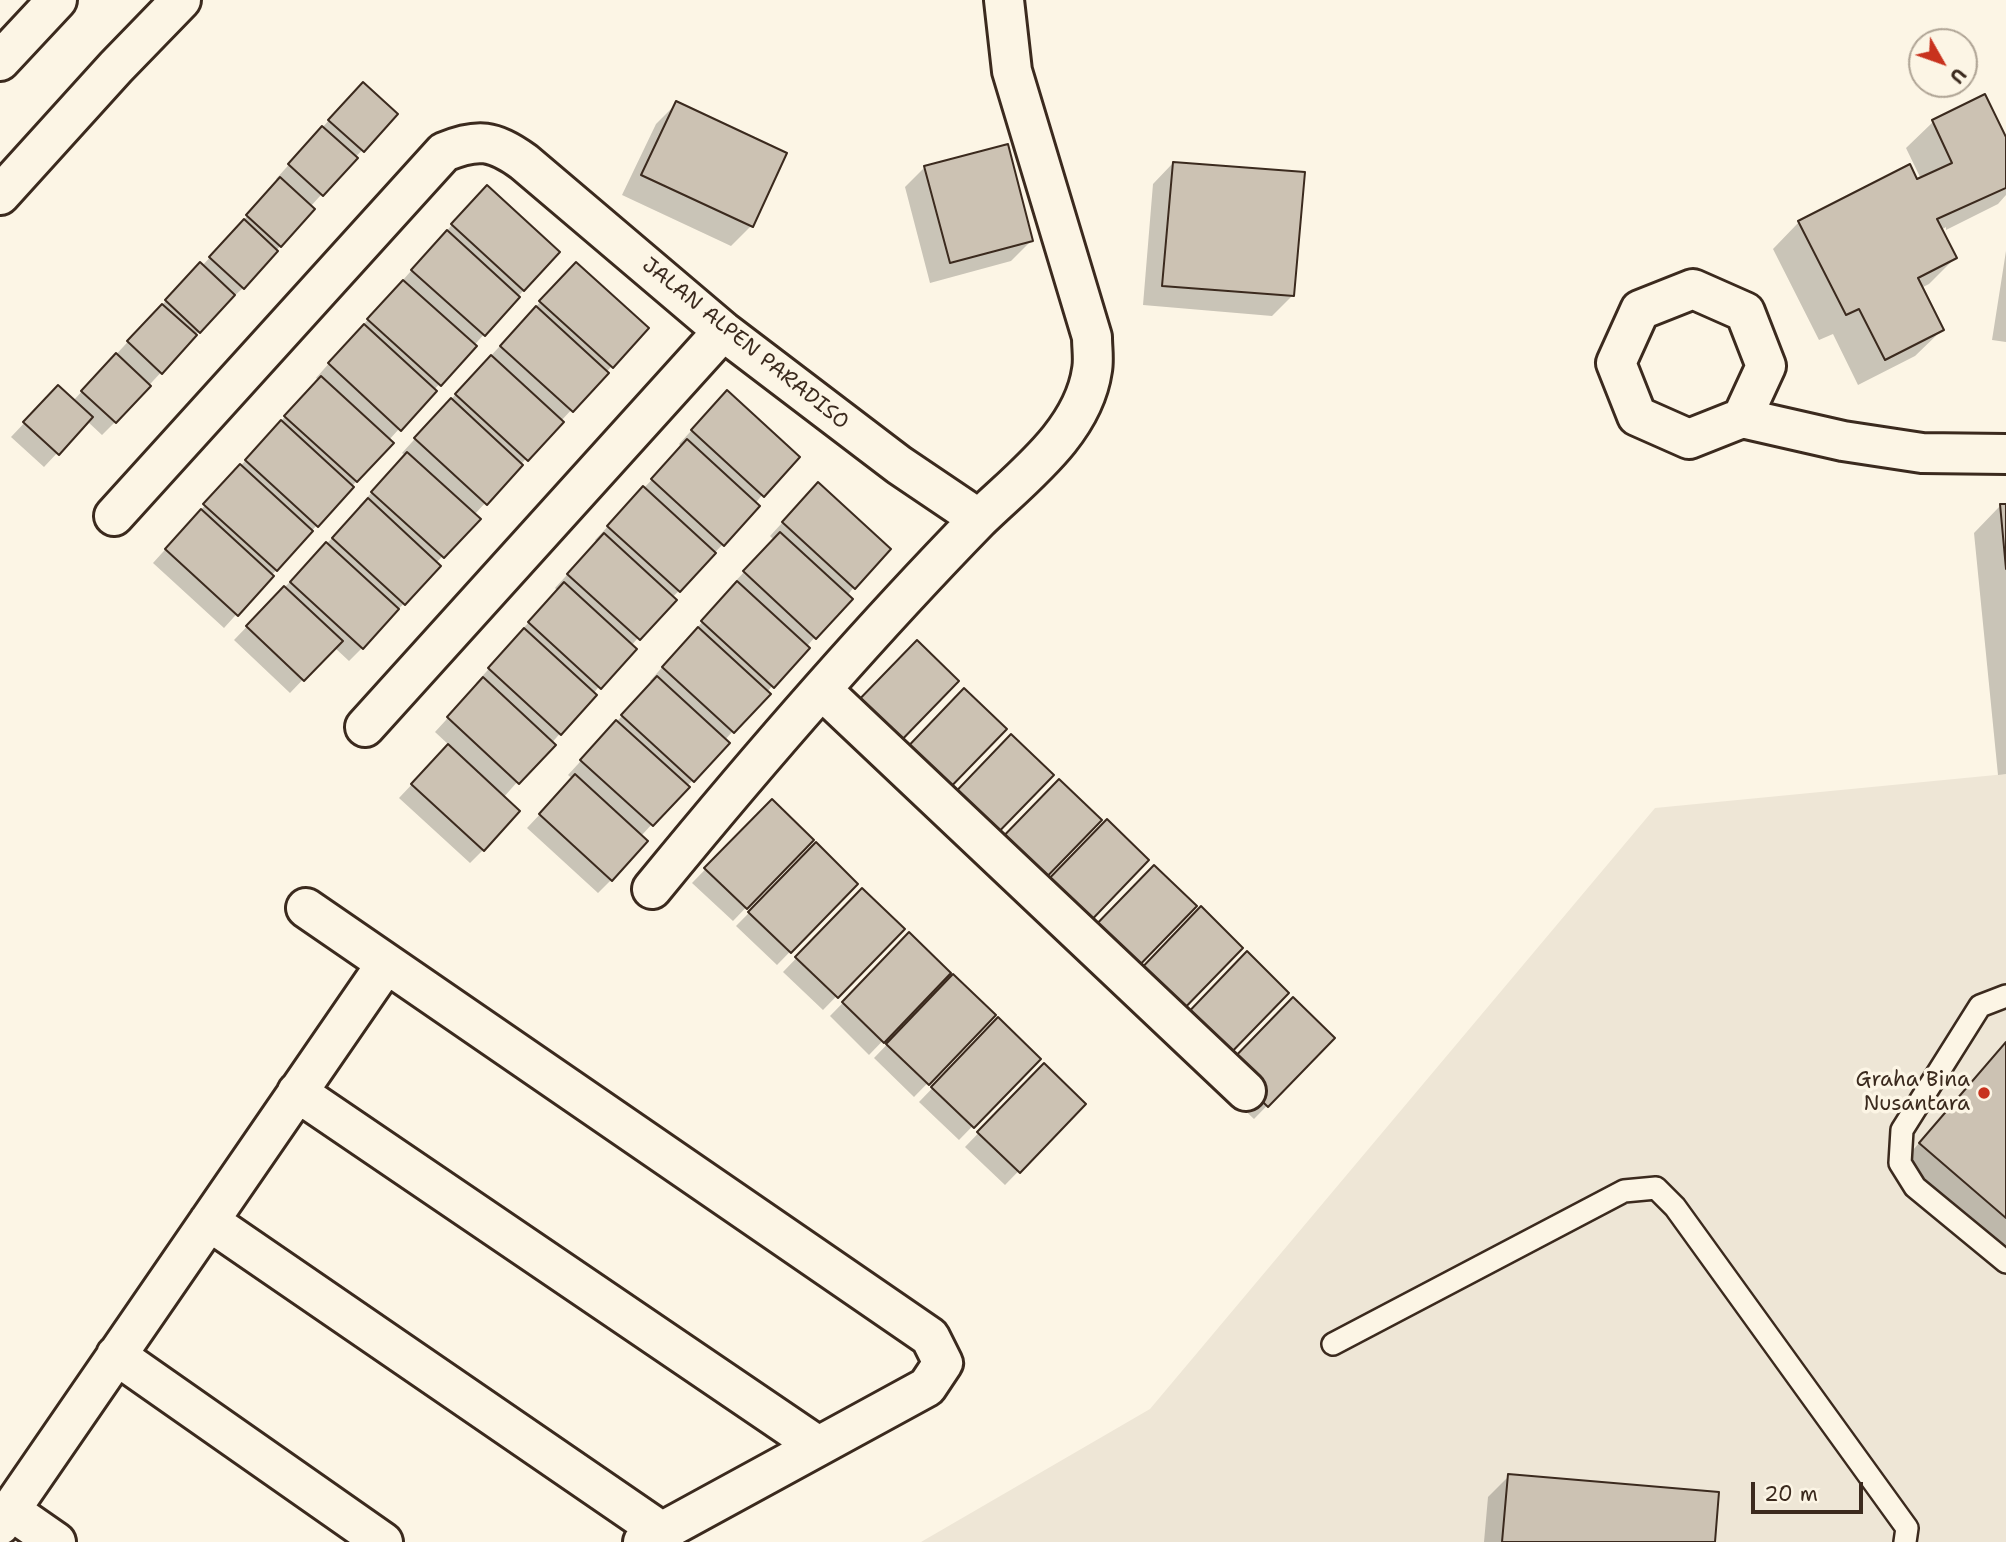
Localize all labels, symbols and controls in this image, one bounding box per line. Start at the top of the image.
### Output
north arrow [1908,28,1978,98]
text: U [1944,63,1972,89]
street label: JALAN ALPEN PARADISO [637,253,853,435]
place label: Graha Bina Nusantara [1856,1068,1970,1118]
marker: Graha Bina Nusantara [1976,1085,1992,1101]
scale bar [1754,1468,1866,1512]
text: 20 m [1764,1480,1818,1508]

